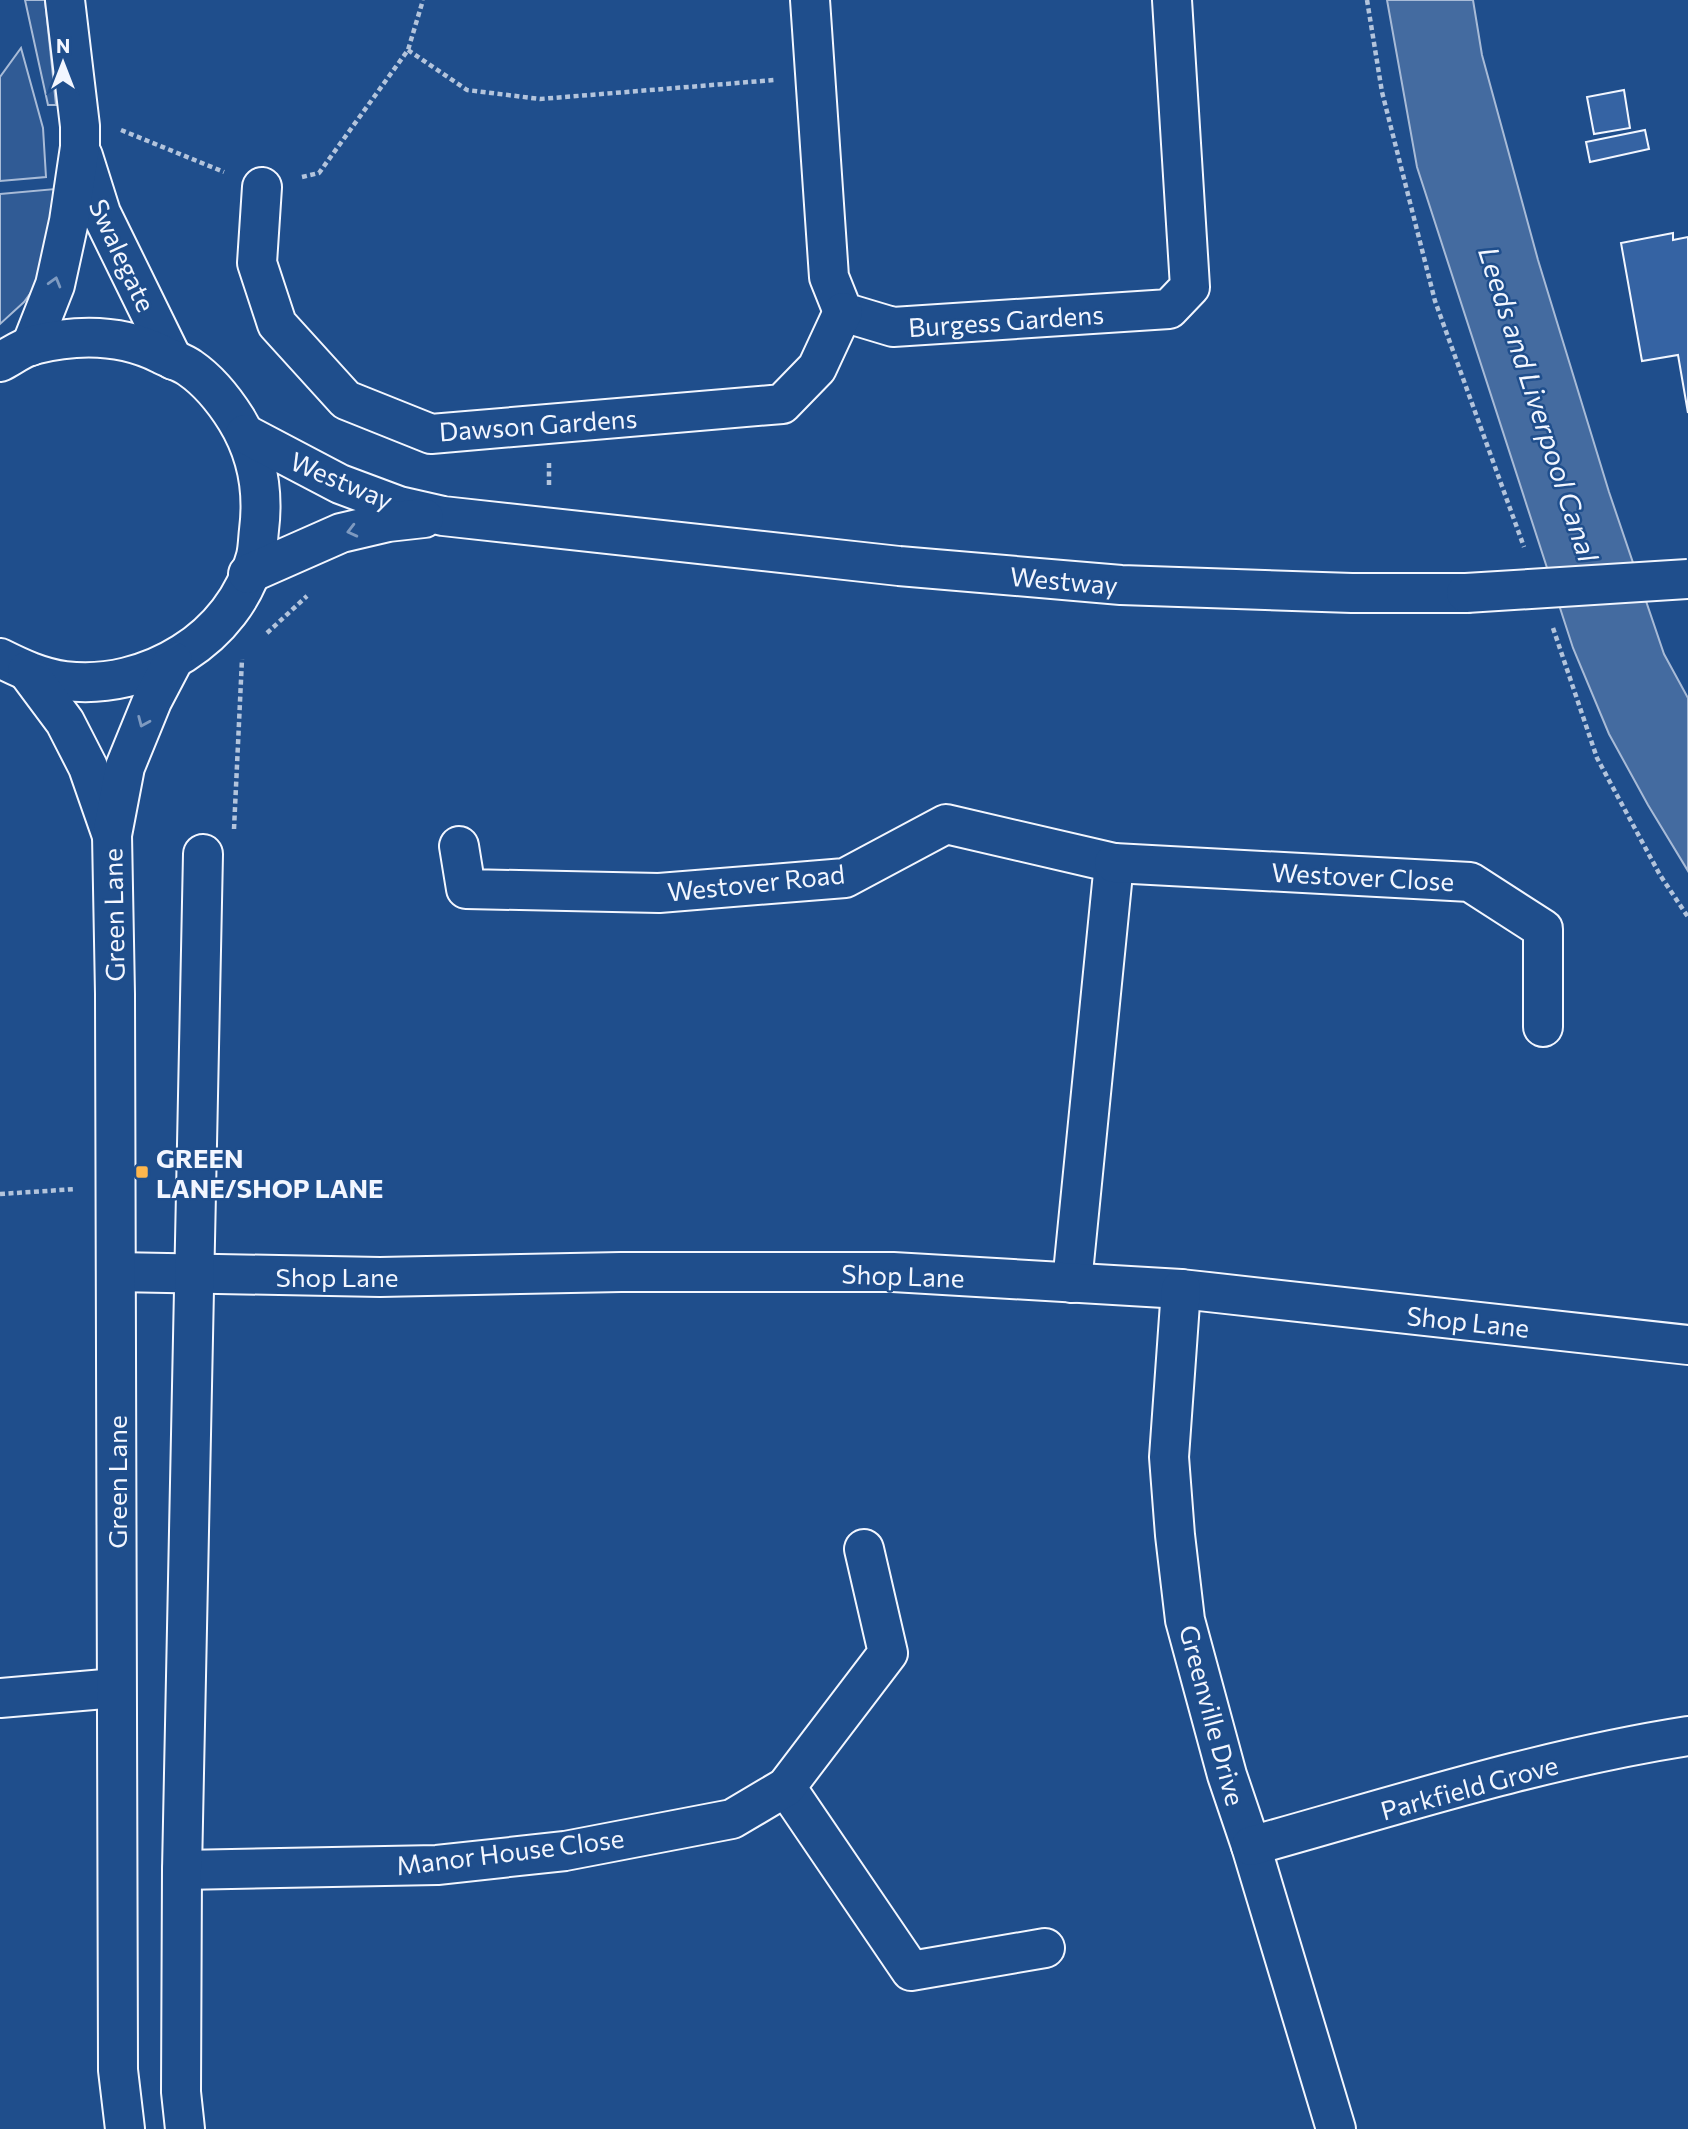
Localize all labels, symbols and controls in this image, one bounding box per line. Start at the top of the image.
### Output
north arrow [28,28,98,98]
text: N [56,34,70,57]
street label: Swalegate [83,194,163,316]
water label: Leeds and Liverpool Canal [1472,242,1606,567]
one-way arrow [46,276,61,288]
street label: Burgess Gardens [907,298,1105,342]
street label: Dawson Gardens [438,402,638,446]
street label: Westway [286,445,398,515]
one-way arrow [346,522,358,537]
street label: Westway [1009,560,1119,600]
one-way arrow [138,715,152,727]
street label: Green Lane [96,848,130,982]
street label: Westover Close [1271,856,1455,896]
street label: Westover Road [666,857,846,907]
place label: GREEN LANE/SHOP LANE [156,1142,384,1203]
marker: GREEN LANE/SHOP LANE [134,1164,150,1180]
street label: Shop Lane [841,1257,965,1293]
street label: Shop Lane [275,1261,399,1292]
street label: Shop Lane [1405,1299,1531,1343]
street label: Green Lane [101,1415,132,1549]
street label: Greenville Drive [1174,1621,1252,1809]
street label: Parkfield Grove [1377,1748,1561,1826]
street label: Manor House Close [394,1822,626,1880]

